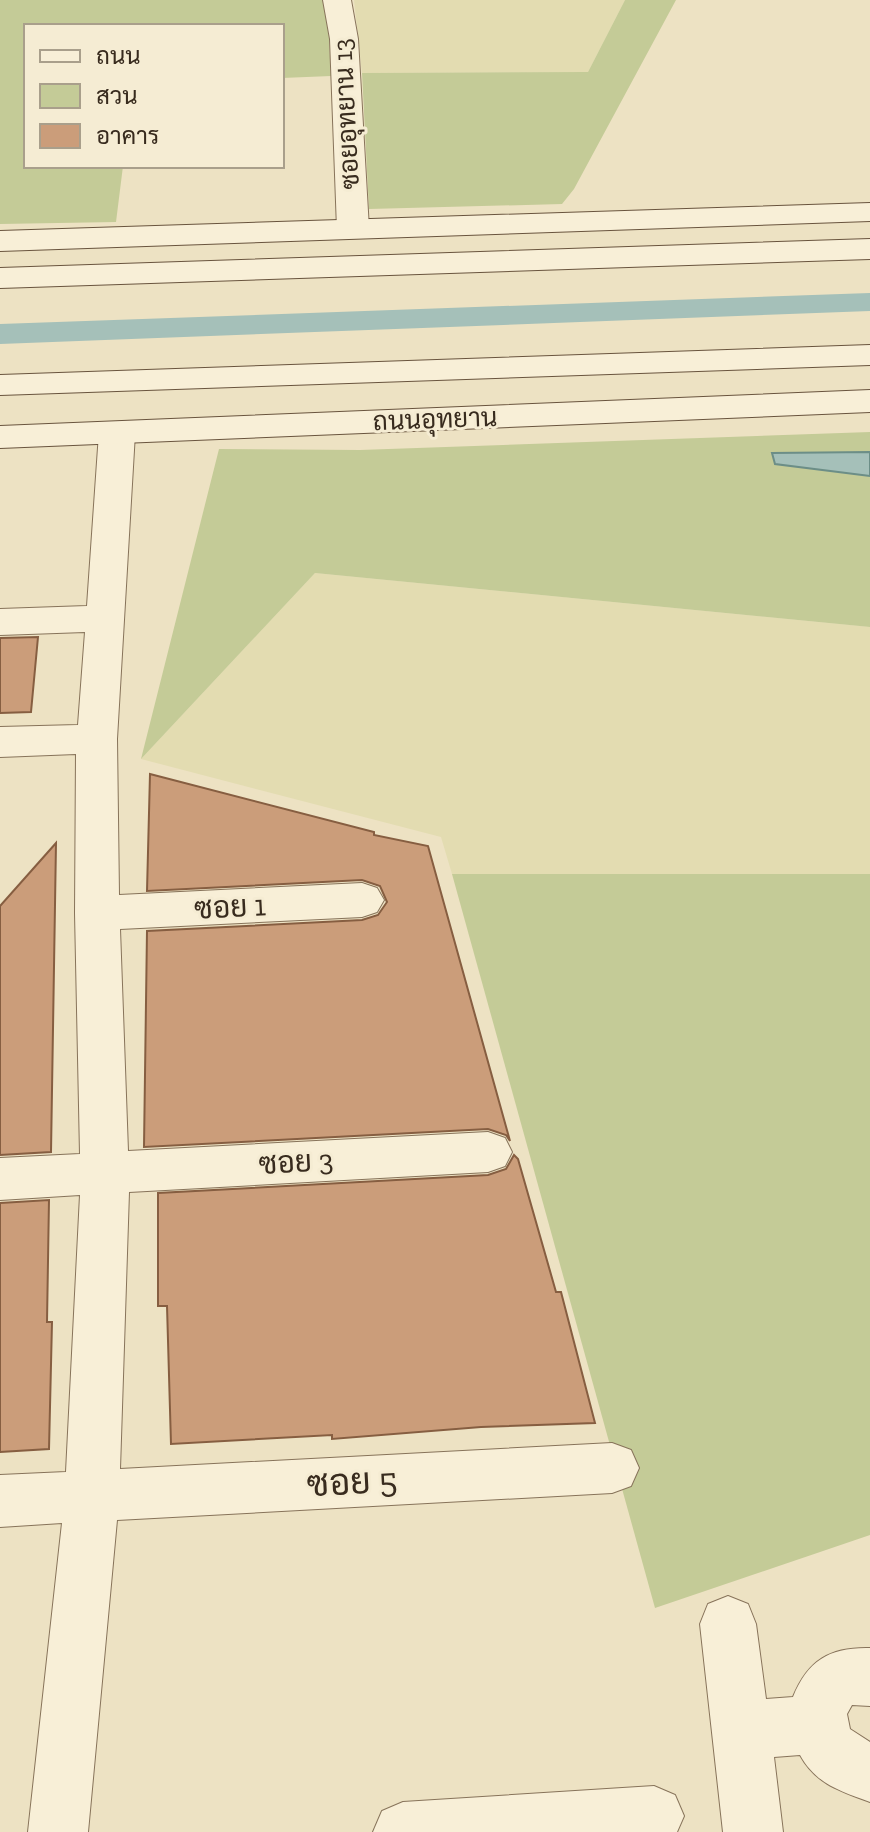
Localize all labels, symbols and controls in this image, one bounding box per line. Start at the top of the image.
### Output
legend [24,24,284,168]
street label: ซอยอุทยาน 13 [326,38,368,190]
text: ถนน [96,41,141,70]
text: สวน [96,81,138,110]
text: อาคาร [96,121,159,150]
street label: ถนนอุทยาน [372,401,498,439]
street label: ซอย 1 [193,887,267,927]
street label: ซอย 3 [258,1142,334,1182]
street label: ซอย 5 [306,1458,398,1505]

